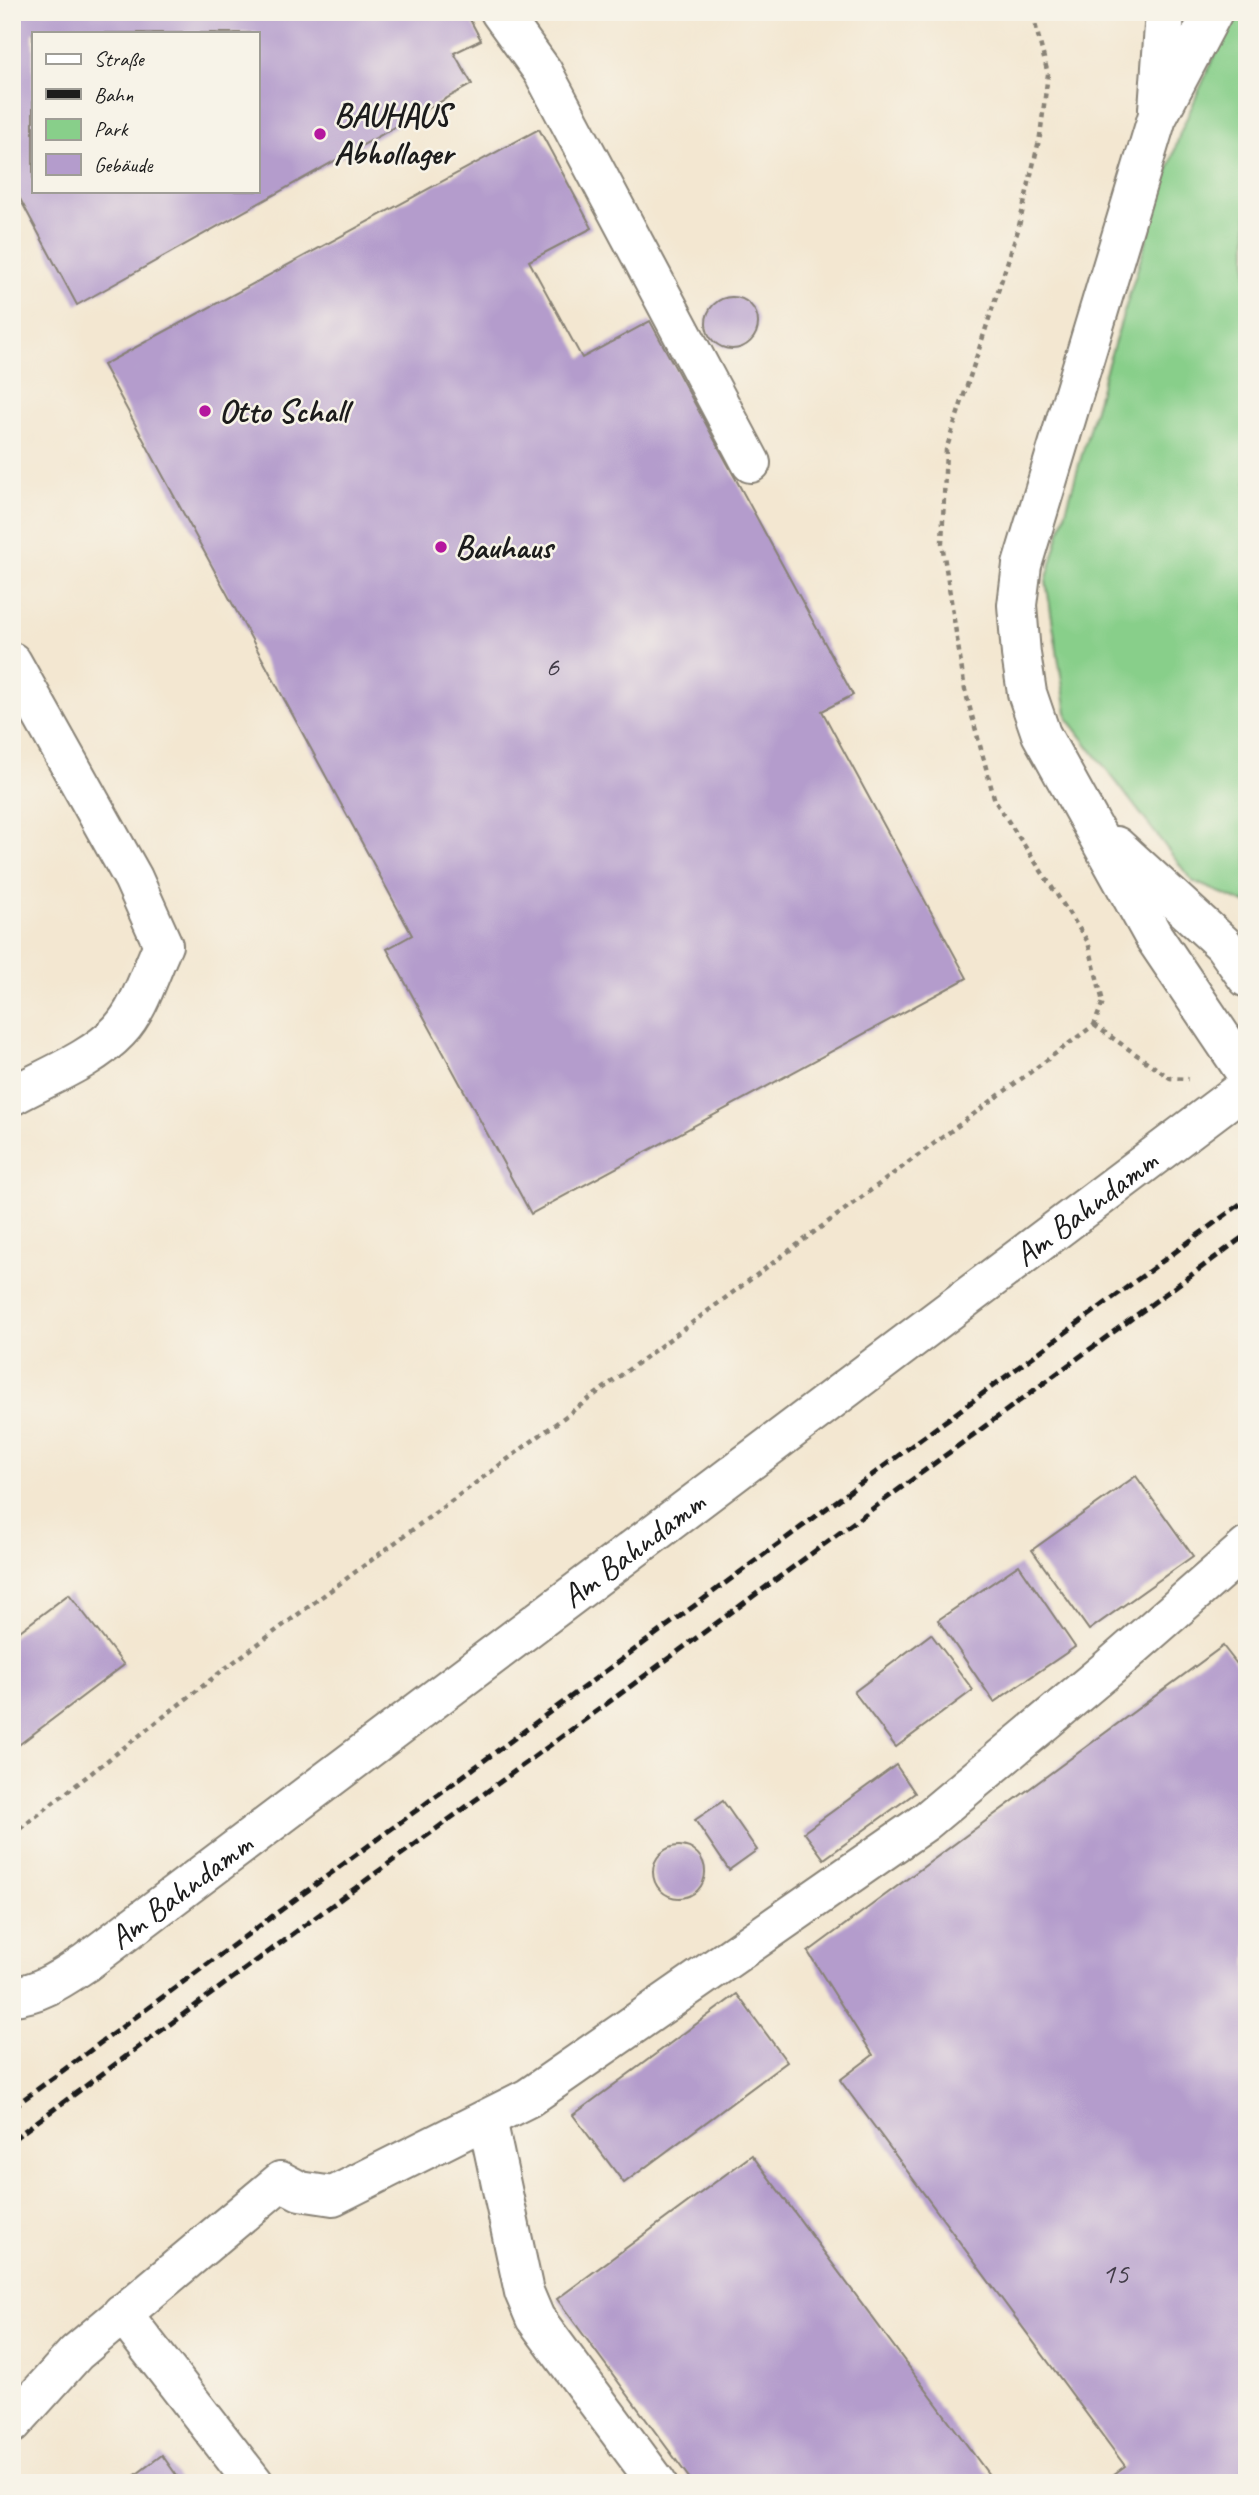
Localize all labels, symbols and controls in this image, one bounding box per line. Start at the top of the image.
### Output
legend [32,32,259,192]
text: Straße [94,46,146,72]
text: Bahn [94,82,134,108]
place label: BAUHAUS Abhollager [334,94,456,174]
text: Park [94,116,129,142]
marker: BAUHAUS Abhollager [312,126,328,142]
text: Gebäude [94,152,153,178]
place label: Otto Schall [219,390,354,432]
marker: Otto Schall [197,403,213,419]
place label: Bauhaus [455,526,556,568]
marker: Bauhaus [433,539,449,555]
house number: 6 [545,647,560,685]
street label: Am Bahndamm [1006,1139,1167,1275]
street label: Am Bahndamm [553,1480,715,1617]
street label: Am Bahndamm [100,1822,262,1959]
house number: 15 [1102,2254,1130,2292]

